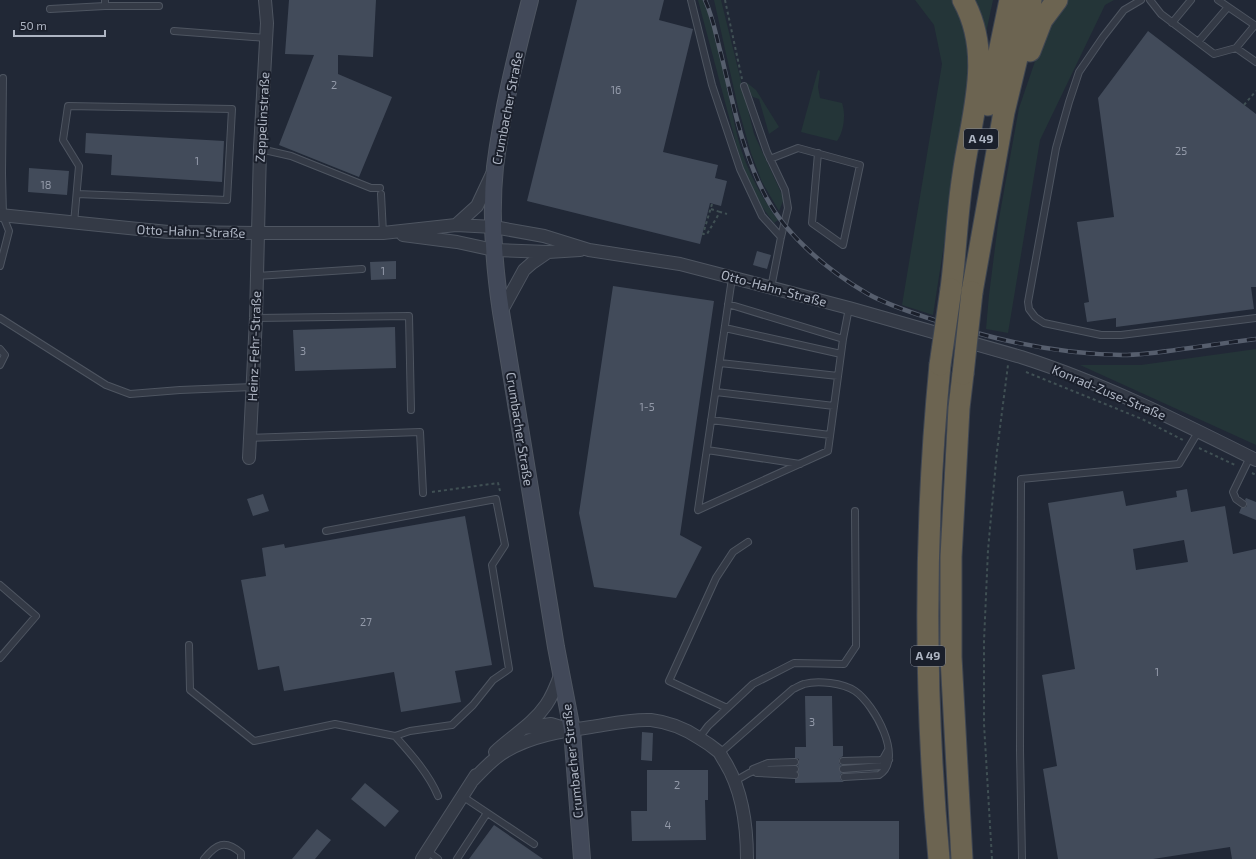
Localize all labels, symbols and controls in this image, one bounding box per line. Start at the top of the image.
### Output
scale bar [14,12,105,38]
text: 50 m [20,18,47,32]
street label: Crumbacher Straße [488,50,526,166]
street label: Zeppelinstraße [252,71,272,163]
house number: 2 [331,78,337,91]
house number: 16 [611,83,621,96]
road number: A 49 [964,129,998,149]
house number: 25 [1175,144,1187,157]
house number: 1 [195,154,199,167]
house number: 18 [40,178,52,191]
street label: Otto-Hahn-Straße [136,221,246,241]
house number: 1 [381,264,385,277]
street label: Otto-Hahn-Straße [719,266,829,310]
street label: Heinz-Fehr-Straße [244,290,264,402]
house number: 3 [300,344,306,357]
street label: Konrad-Zuse-Straße [1050,361,1168,423]
street label: Crumbacher Straße [503,371,537,487]
house number: 1-5 [639,400,655,413]
house number: 27 [360,615,372,628]
road number: A 49 [911,646,945,666]
house number: 1 [1155,665,1159,678]
street label: Crumbacher Straße [558,703,586,819]
house number: 3 [809,715,815,728]
house number: 2 [674,778,680,791]
house number: 4 [665,818,672,831]

